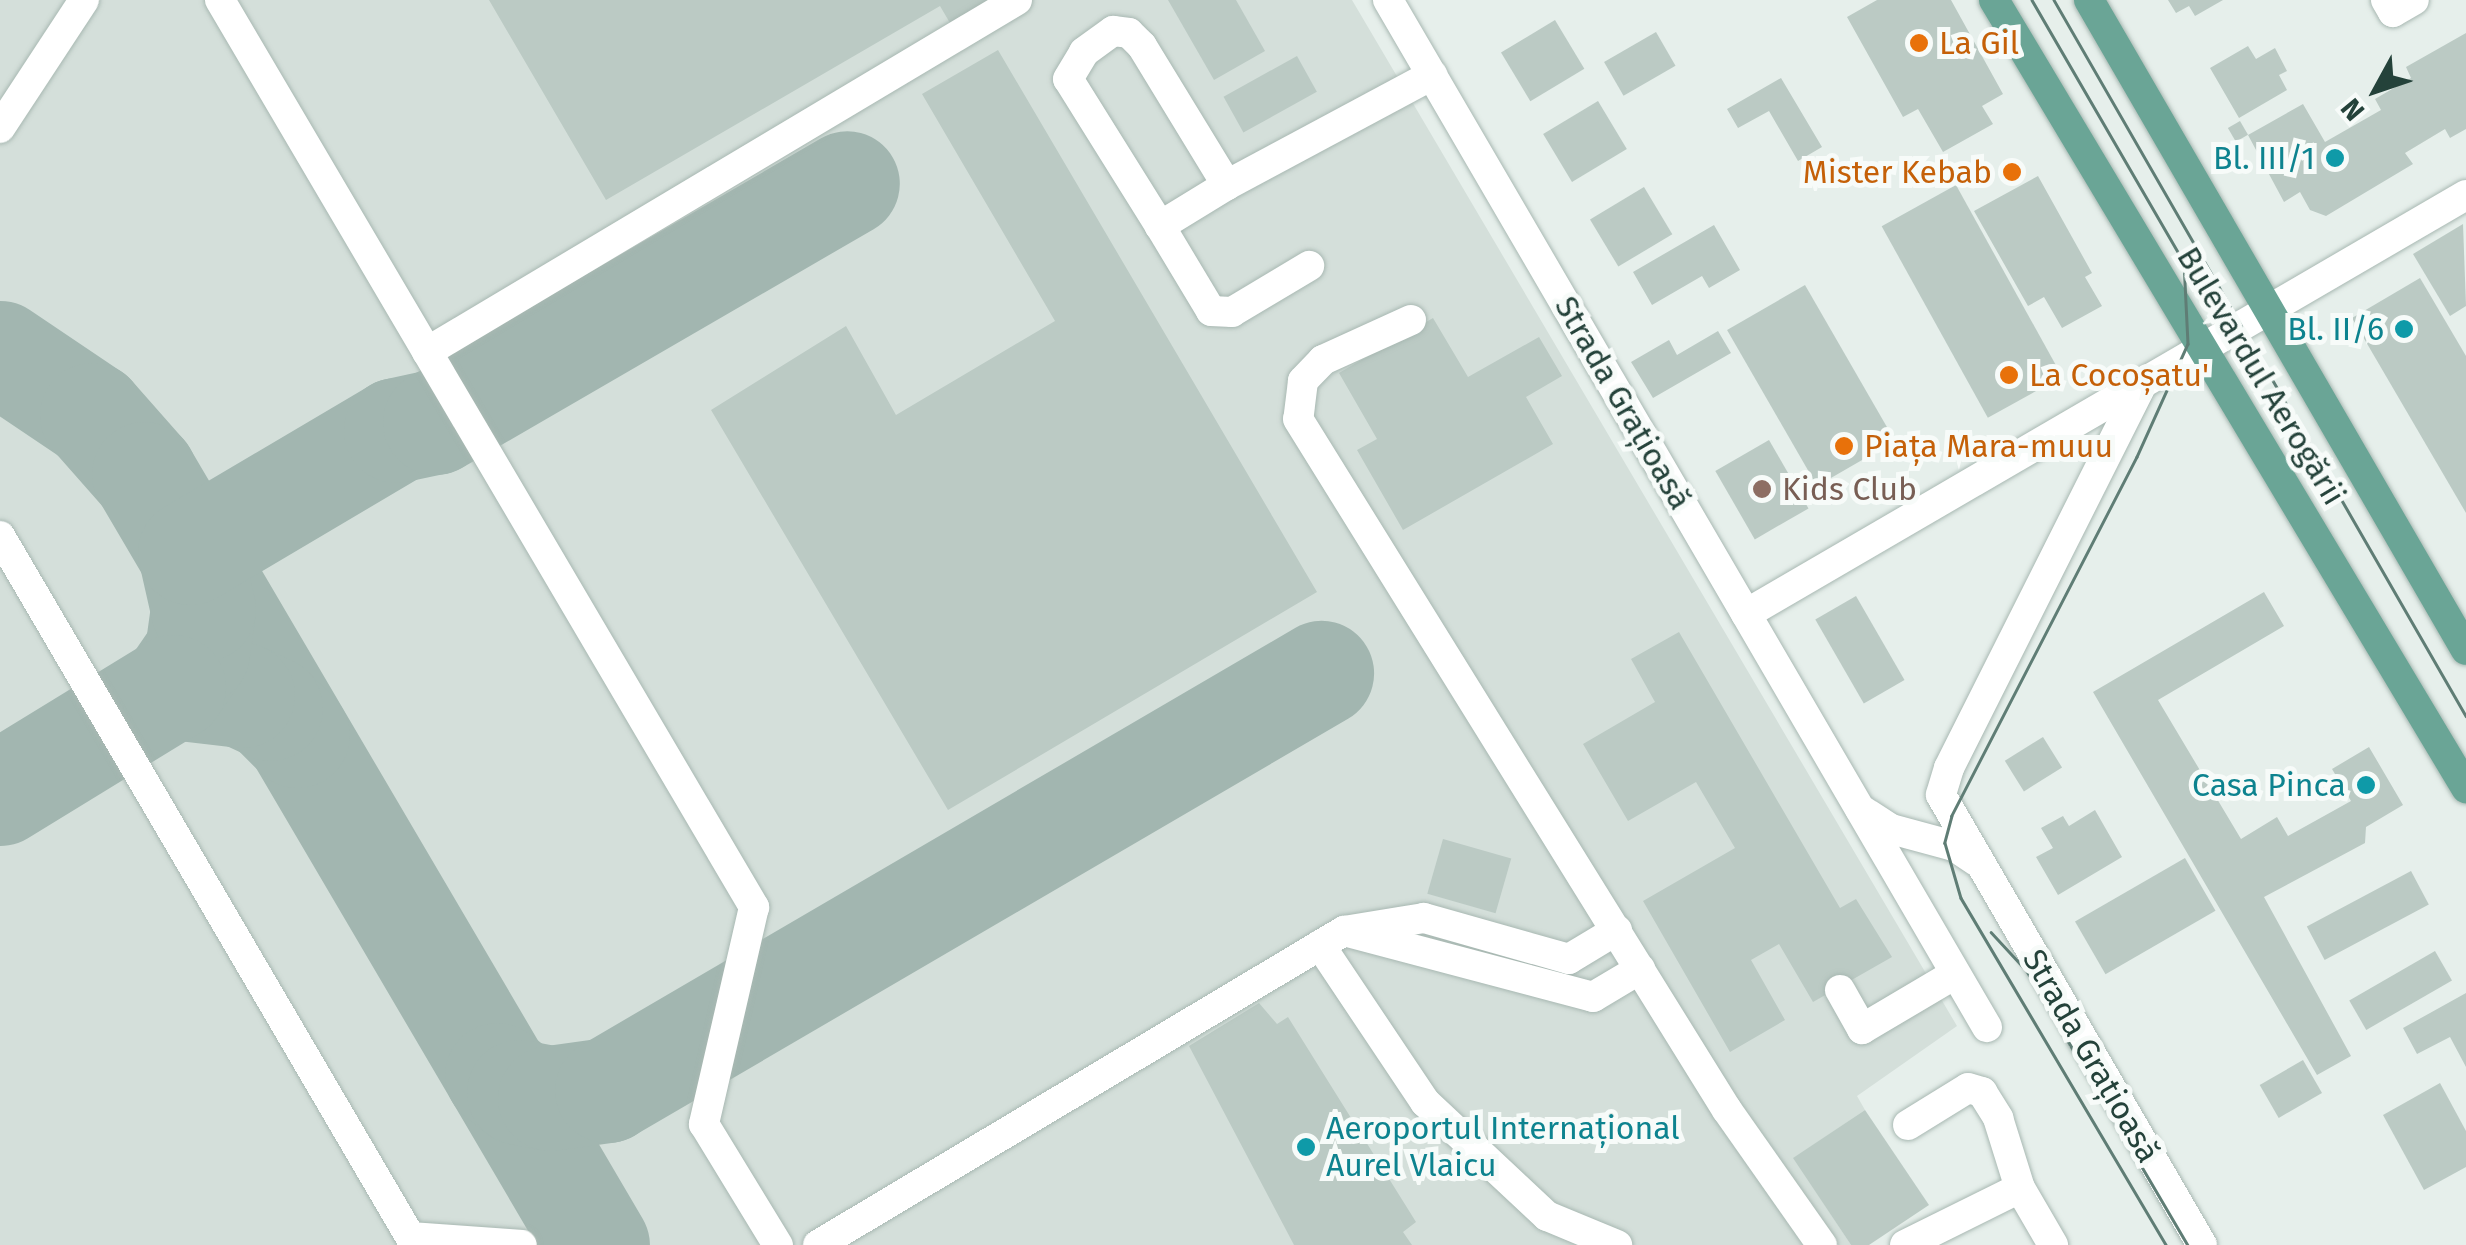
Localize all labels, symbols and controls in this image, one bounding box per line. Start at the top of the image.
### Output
place label: La Gil [1939,24,2019,62]
marker: La Gil [1908,32,1930,54]
north arrow [2326,40,2426,140]
text: N [2334,92,2371,127]
place label: Bl. III/1 [2213,139,2315,177]
marker: Bl. III/1 [2324,147,2346,169]
place label: Mister Kebab [1803,153,1992,191]
marker: Mister Kebab [2001,161,2023,183]
street label: Bulevardul Aerogării [2169,240,2353,512]
street label: Strada Grațioasă [1546,290,1700,516]
place label: Bl. II/6 [2287,310,2384,348]
marker: Bl. II/6 [2393,318,2415,340]
place label: La Cocoșatu' [2029,356,2209,394]
marker: La Cocoșatu' [1998,364,2020,386]
place label: Piața Mara-muuu [1864,427,2113,465]
marker: Piața Mara-muuu [1833,435,1855,457]
place label: Kids Club [1782,470,1917,508]
marker: Kids Club [1751,478,1773,500]
place label: Casa Pinca [2192,766,2346,804]
marker: Casa Pinca [2355,774,2377,796]
street label: Strada Grațioasă [2014,943,2168,1169]
place label: Aeroportul Internațional Aurel Vlaicu [1326,1110,1680,1185]
marker: Aeroportul Internațional Aurel Vlaicu [1295,1136,1317,1158]

